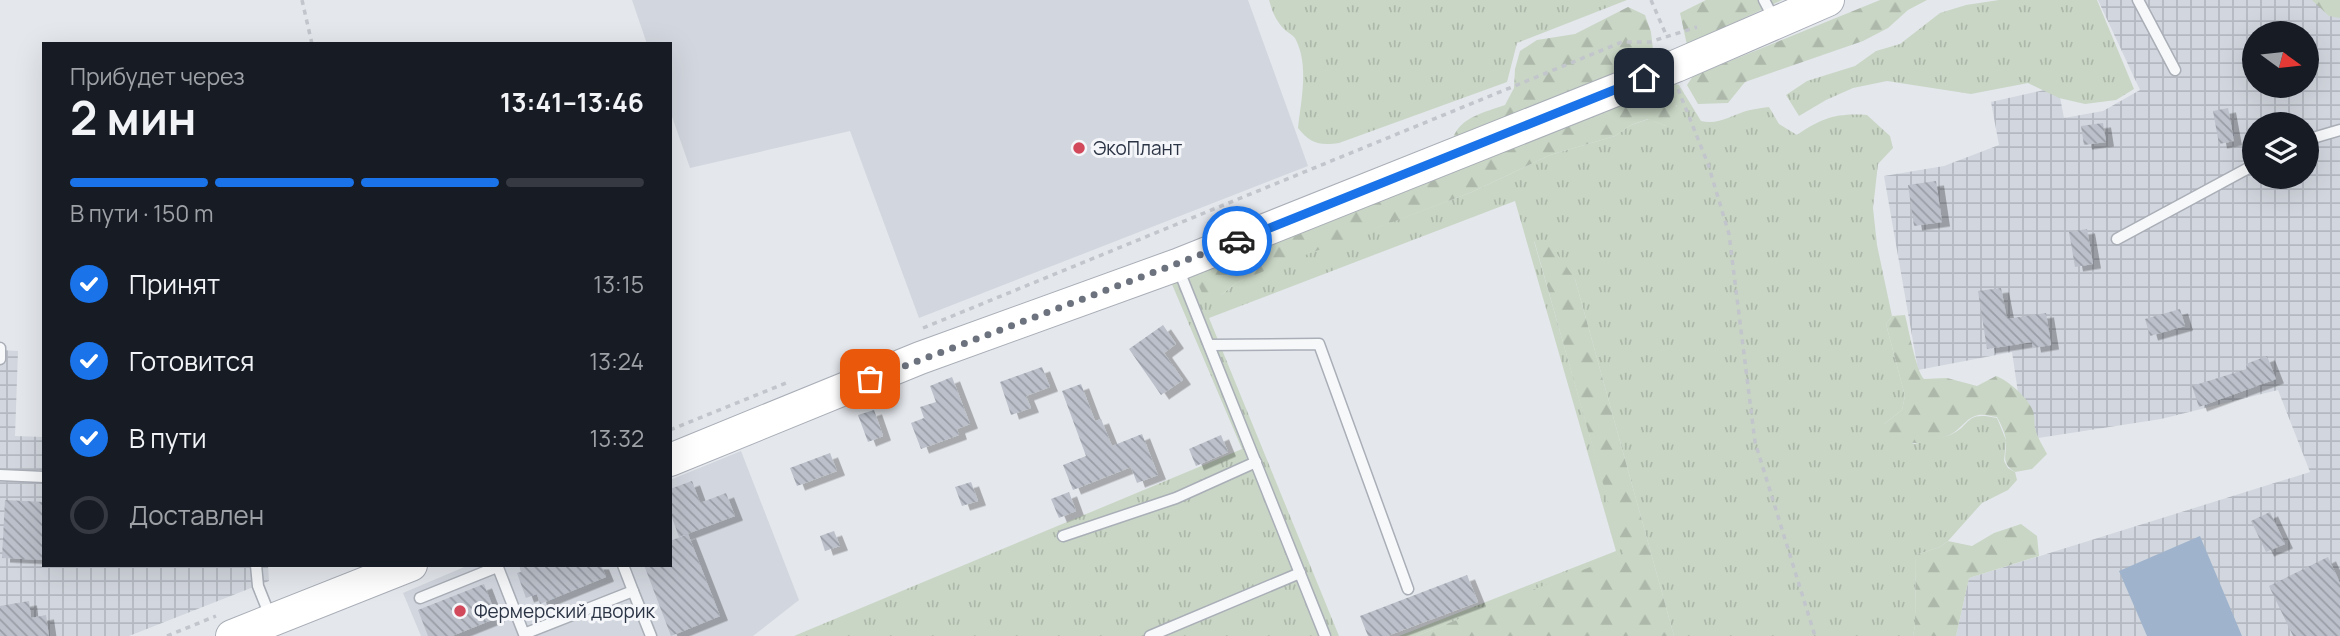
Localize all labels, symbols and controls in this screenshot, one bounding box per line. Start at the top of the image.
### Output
north arrow [2242,21,2319,98]
map controls [2242,21,2319,189]
pin [1614,48,1674,108]
icon: home [1625,59,1663,97]
text: Прибудет через [70,60,245,92]
text: 13:41–13:46 [500,84,644,120]
text: 2 мин [70,86,197,149]
button: layers [2242,112,2319,189]
place label: ЭкоПлант [1093,135,1183,161]
marker: ЭкоПлант [1071,140,1087,156]
text: В пути · 150 m [70,197,213,229]
courier [1202,206,1272,276]
icon: car [1218,222,1256,260]
icon: check [70,265,108,303]
text: Принят [129,266,220,302]
text: 13:15 [593,268,644,300]
icon: check [70,342,108,380]
text: Готовится [129,343,254,379]
text: 13:24 [589,345,644,377]
pin [840,349,900,409]
icon: bag [851,360,889,398]
icon: check [70,419,108,457]
text: В пути [129,420,207,456]
text: 13:32 [590,422,644,454]
text: Доставлен [129,497,264,533]
place label: Фермерский дворик [474,598,656,624]
marker: Фермерский дворик [452,603,468,619]

